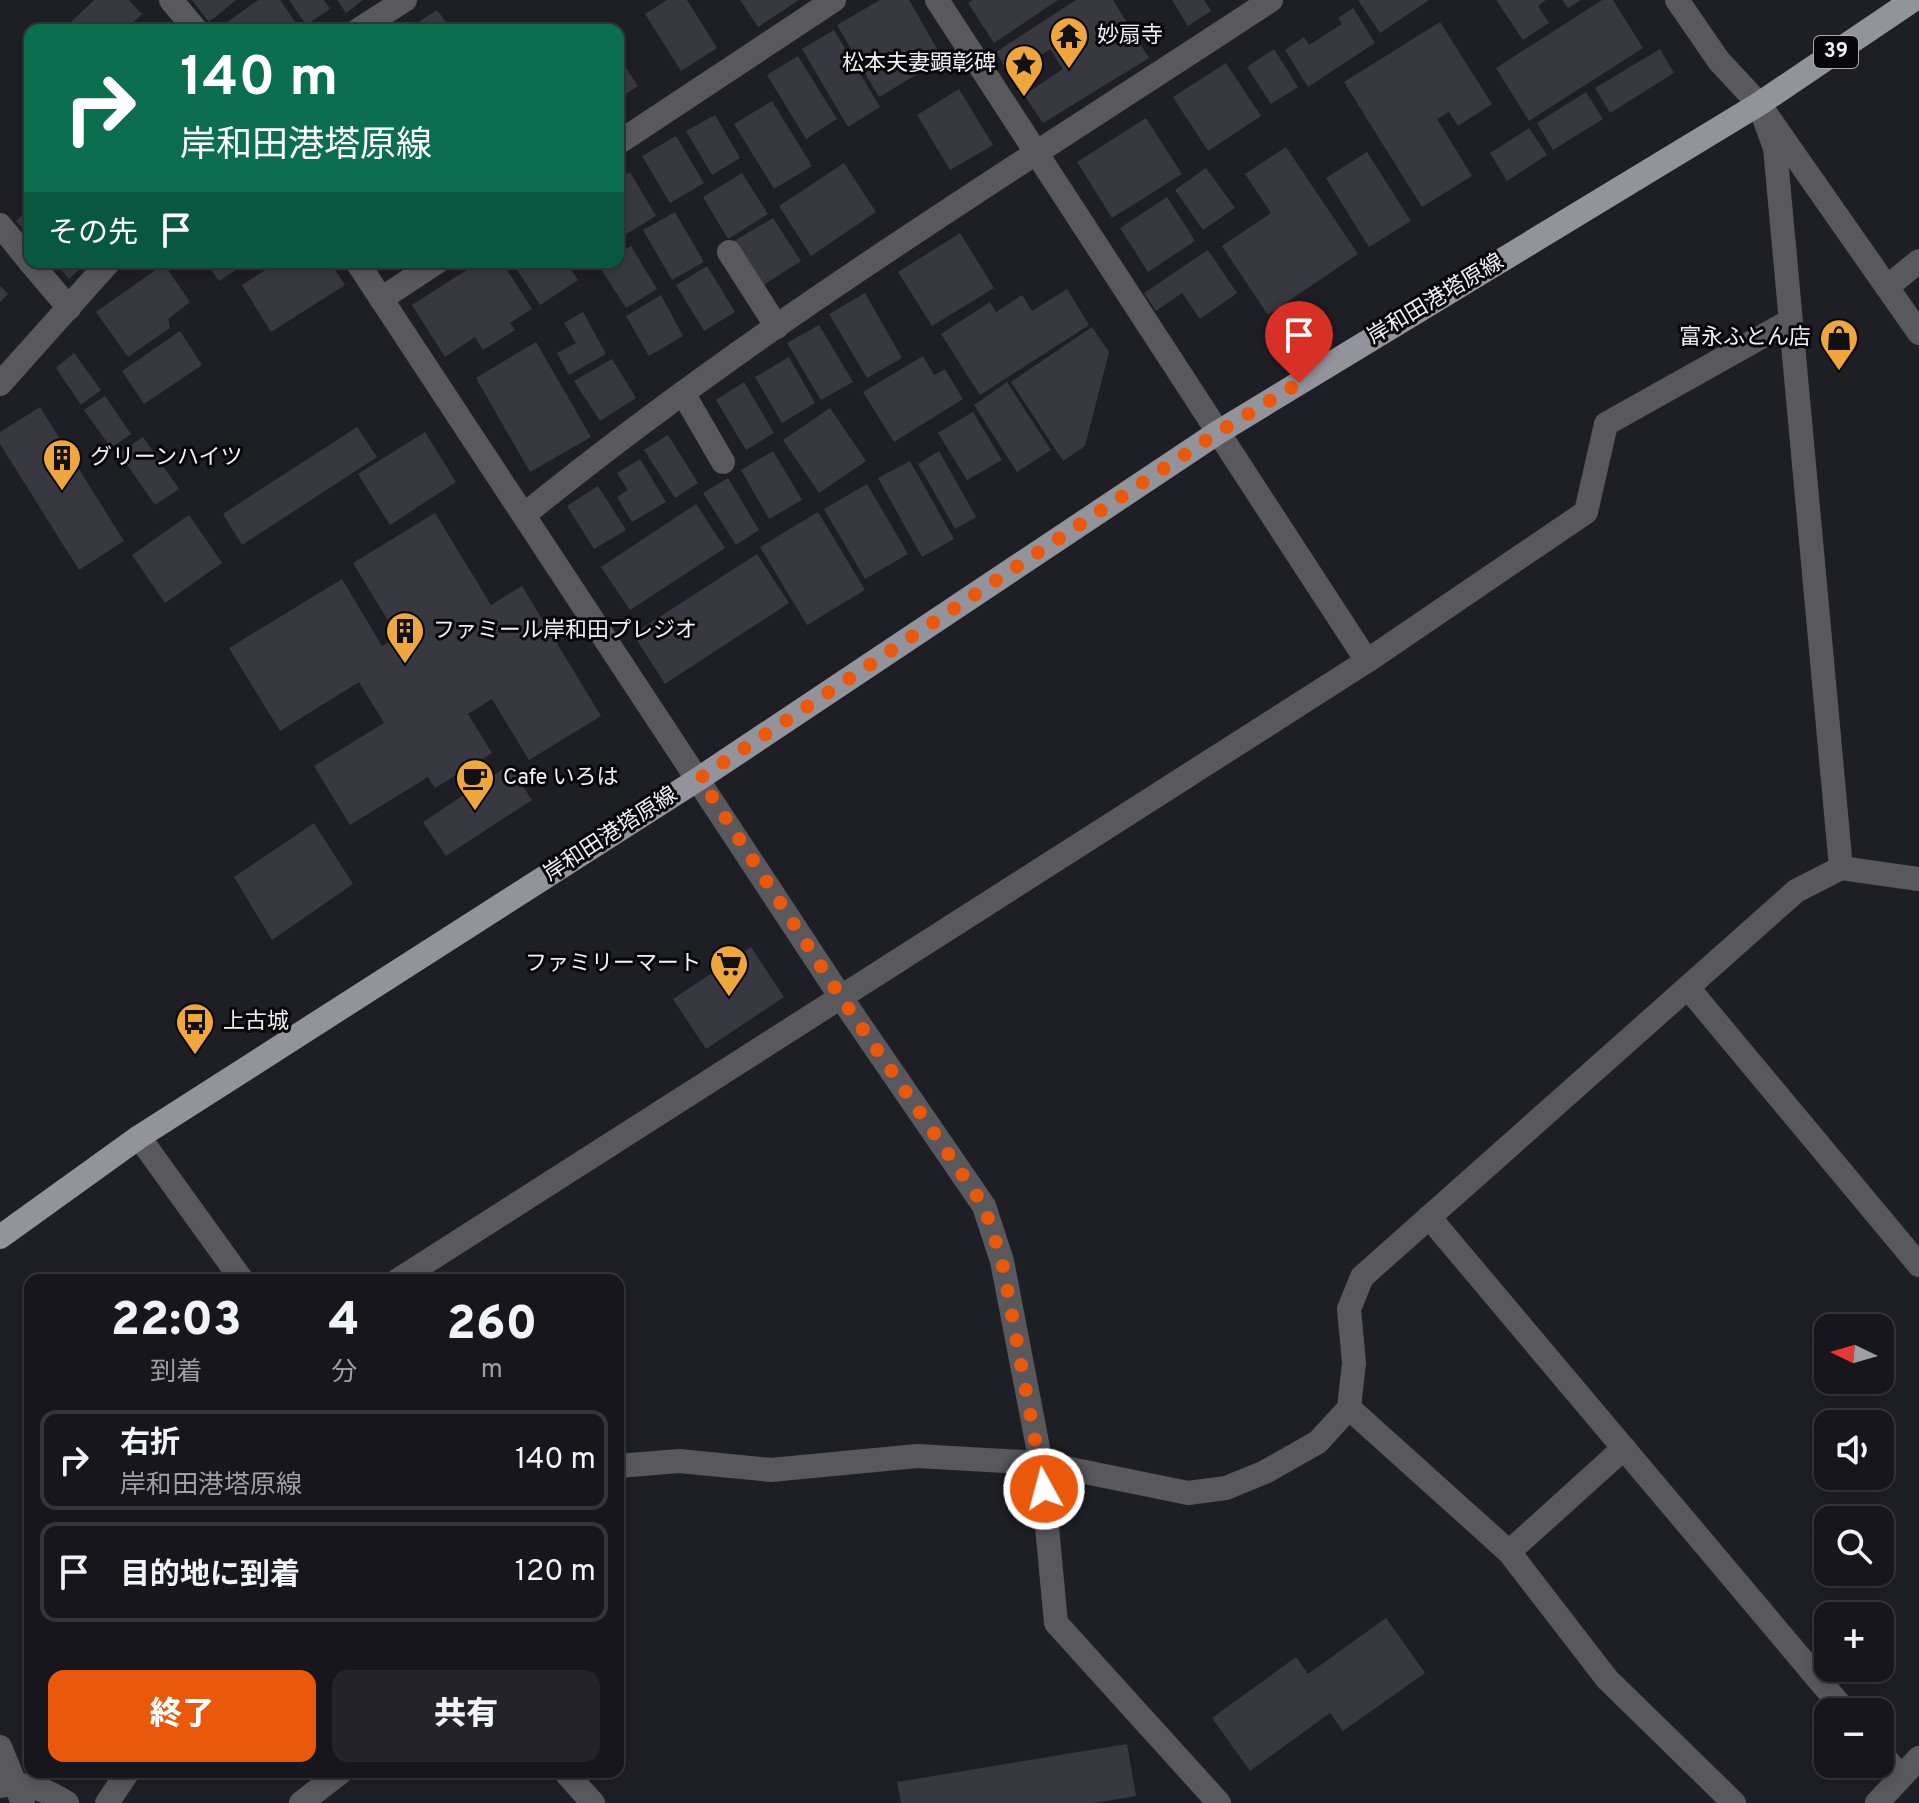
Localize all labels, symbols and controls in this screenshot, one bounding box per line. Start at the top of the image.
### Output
temple icon: 妙扇寺 [1048,15,1090,70]
place label: 妙扇寺 [1097,23,1163,50]
road number: 39 [1814,36,1858,68]
place icon: 松本夫妻顕彰碑 [1003,43,1045,98]
text: 140 m [180,45,338,115]
place label: 松本夫妻顕彰碑 [842,51,996,78]
icon: right [48,56,152,160]
text: 岸和田港塔原線 [180,124,432,170]
icon: arrive [154,208,198,252]
text: その先 [48,216,138,253]
street label: 岸和田港塔原線 [1363,249,1509,351]
pin [1265,301,1333,383]
icon: arrive [1277,313,1321,357]
shop icon: 富永ふとん店 [1818,317,1860,372]
place label: 富永ふとん店 [1679,325,1811,352]
building icon: グリーンハイツ [41,437,83,492]
place label: グリーンハイツ [90,445,242,472]
building icon: ファミール岸和田プレジオ [384,610,426,665]
place label: ファミール岸和田プレジオ [433,618,697,645]
cafe icon: Cafe いろは [454,757,496,812]
place label: Cafe いろは [503,765,619,792]
street label: 岸和田港塔原線 [539,782,683,888]
supermarket icon: ファミリーマート [708,943,750,998]
place label: ファミリーマート [525,951,701,978]
bus stop icon: 上古城 [174,1001,216,1056]
place label: 上古城 [223,1009,289,1036]
text: 22:03 [111,1292,242,1352]
text: 4 [329,1292,360,1352]
text: 260 [446,1296,537,1356]
north arrow [1814,1314,1894,1394]
map controls [1814,1314,1894,1778]
text: m [481,1354,503,1387]
text: 到着 [150,1357,202,1390]
text: 分 [331,1357,357,1390]
button: sound [1814,1410,1894,1490]
text: 右折 [120,1426,180,1463]
icon: right [52,1438,96,1482]
text: 140 m [515,1442,596,1479]
position arrow [1002,1447,1086,1531]
text: 岸和田港塔原線 [120,1470,302,1503]
button: search [1814,1506,1894,1586]
icon: arrive [52,1550,96,1594]
text: 120 m [515,1554,596,1591]
text: 目的地に到着 [120,1558,300,1595]
button: + [1814,1602,1894,1682]
button: 終了 [48,1670,316,1762]
button: 共有 [332,1670,600,1762]
button: − [1814,1698,1894,1778]

